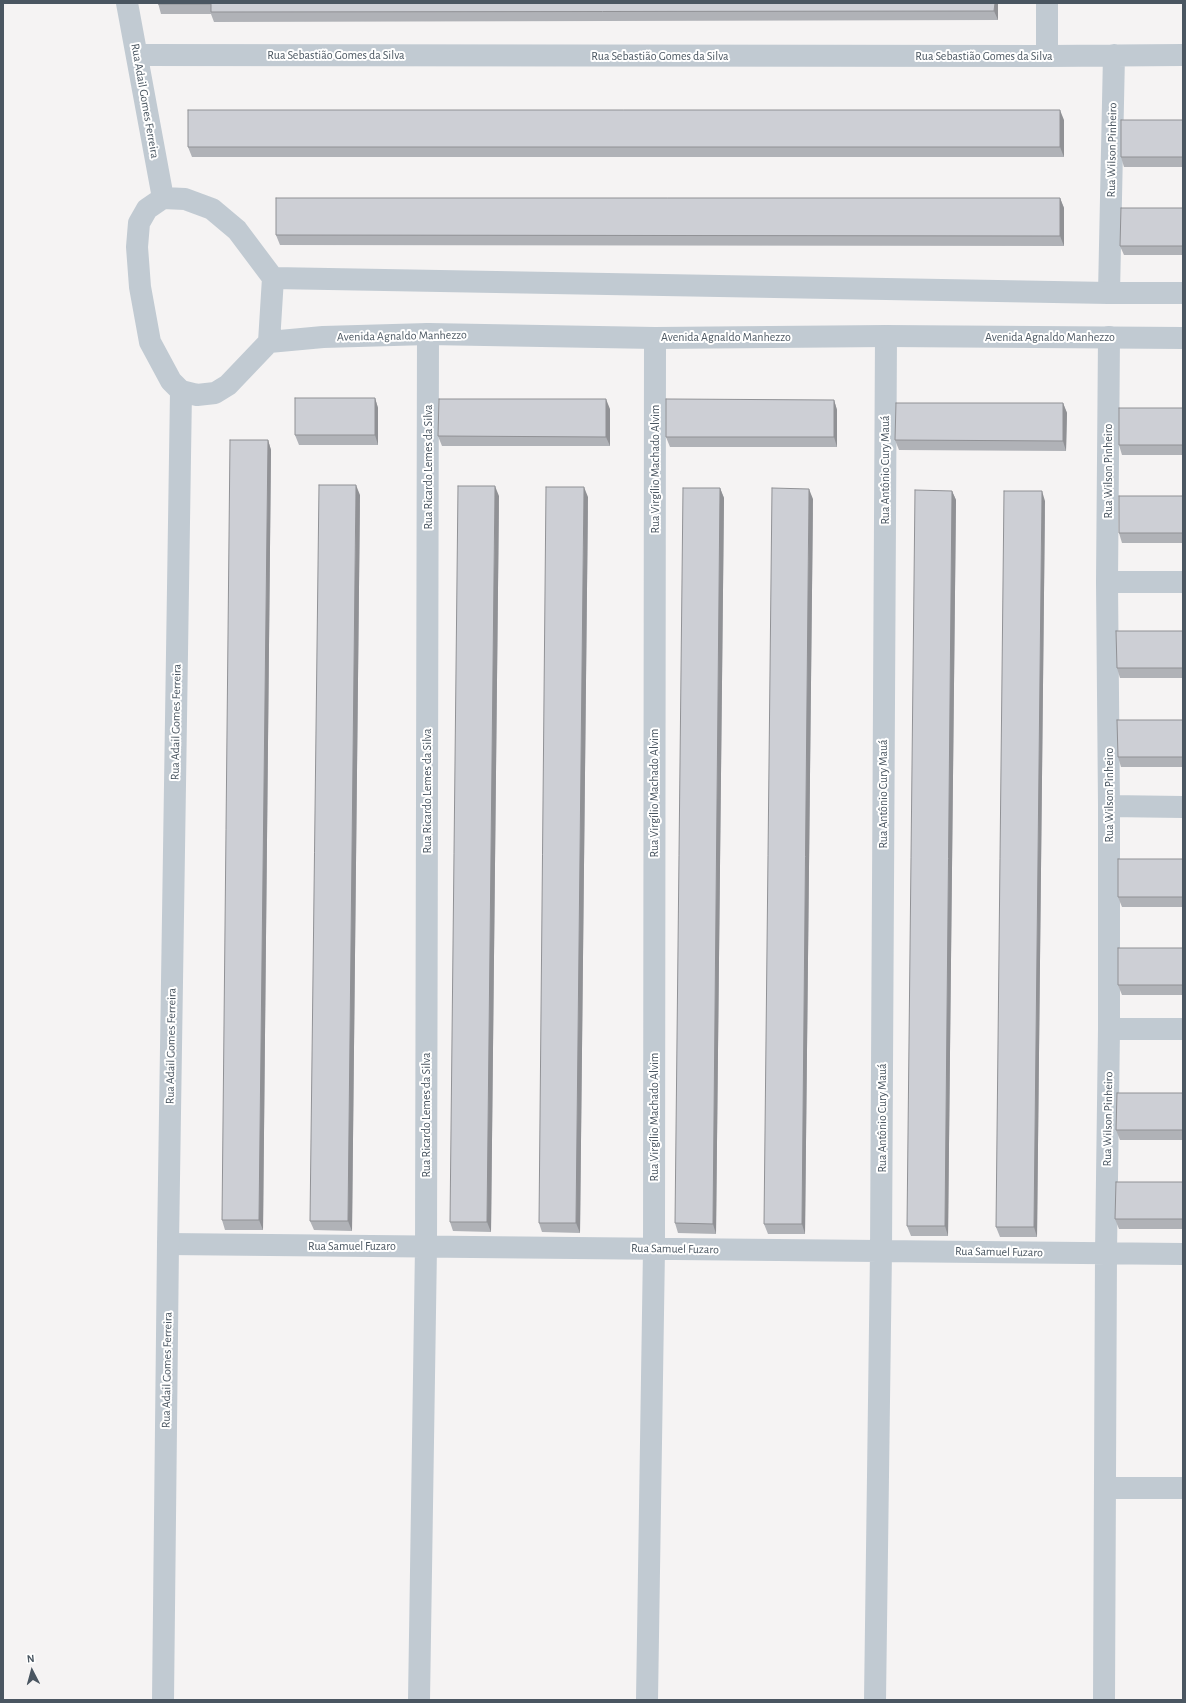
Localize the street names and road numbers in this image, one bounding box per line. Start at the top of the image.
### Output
street label: Rua Adail Gomes Ferreira [128,42,162,160]
street label: Rua Sebastião Gomes da Silva [267,48,405,62]
street label: Rua Sebastião Gomes da Silva [591,49,729,63]
street label: Rua Sebastião Gomes da Silva [915,49,1053,63]
street label: Rua Wilson Pinheiro [1104,102,1120,198]
street label: Avenida Agnaldo Manhezzo [337,328,467,344]
street label: Avenida Agnaldo Manhezzo [661,330,791,344]
street label: Avenida Agnaldo Manhezzo [985,330,1115,344]
street label: Rua Ricardo Lemes da Silva [421,404,435,530]
street label: Rua Virgílio Machado Alvim [648,405,662,533]
street label: Rua Antônio Cury Mauá [878,415,892,525]
street label: Rua Wilson Pinheiro [1101,424,1115,518]
street label: Rua Adail Gomes Ferreira [168,664,184,780]
street label: Rua Ricardo Lemes da Silva [420,728,434,854]
street label: Rua Virgílio Machado Alvim [647,729,661,857]
street label: Rua Antônio Cury Mauá [876,739,890,849]
street label: Rua Wilson Pinheiro [1102,748,1116,842]
street label: Rua Adail Gomes Ferreira [163,988,179,1104]
street label: Rua Ricardo Lemes da Silva [419,1052,433,1178]
street label: Rua Virgílio Machado Alvim [647,1053,661,1181]
street label: Rua Antônio Cury Mauá [875,1063,889,1173]
street label: Rua Wilson Pinheiro [1100,1071,1116,1167]
street label: Rua Samuel Fuzaro [308,1239,396,1253]
street label: Rua Samuel Fuzaro [631,1241,719,1257]
street label: Rua Samuel Fuzaro [955,1244,1043,1260]
street label: Rua Adail Gomes Ferreira [159,1312,175,1428]

